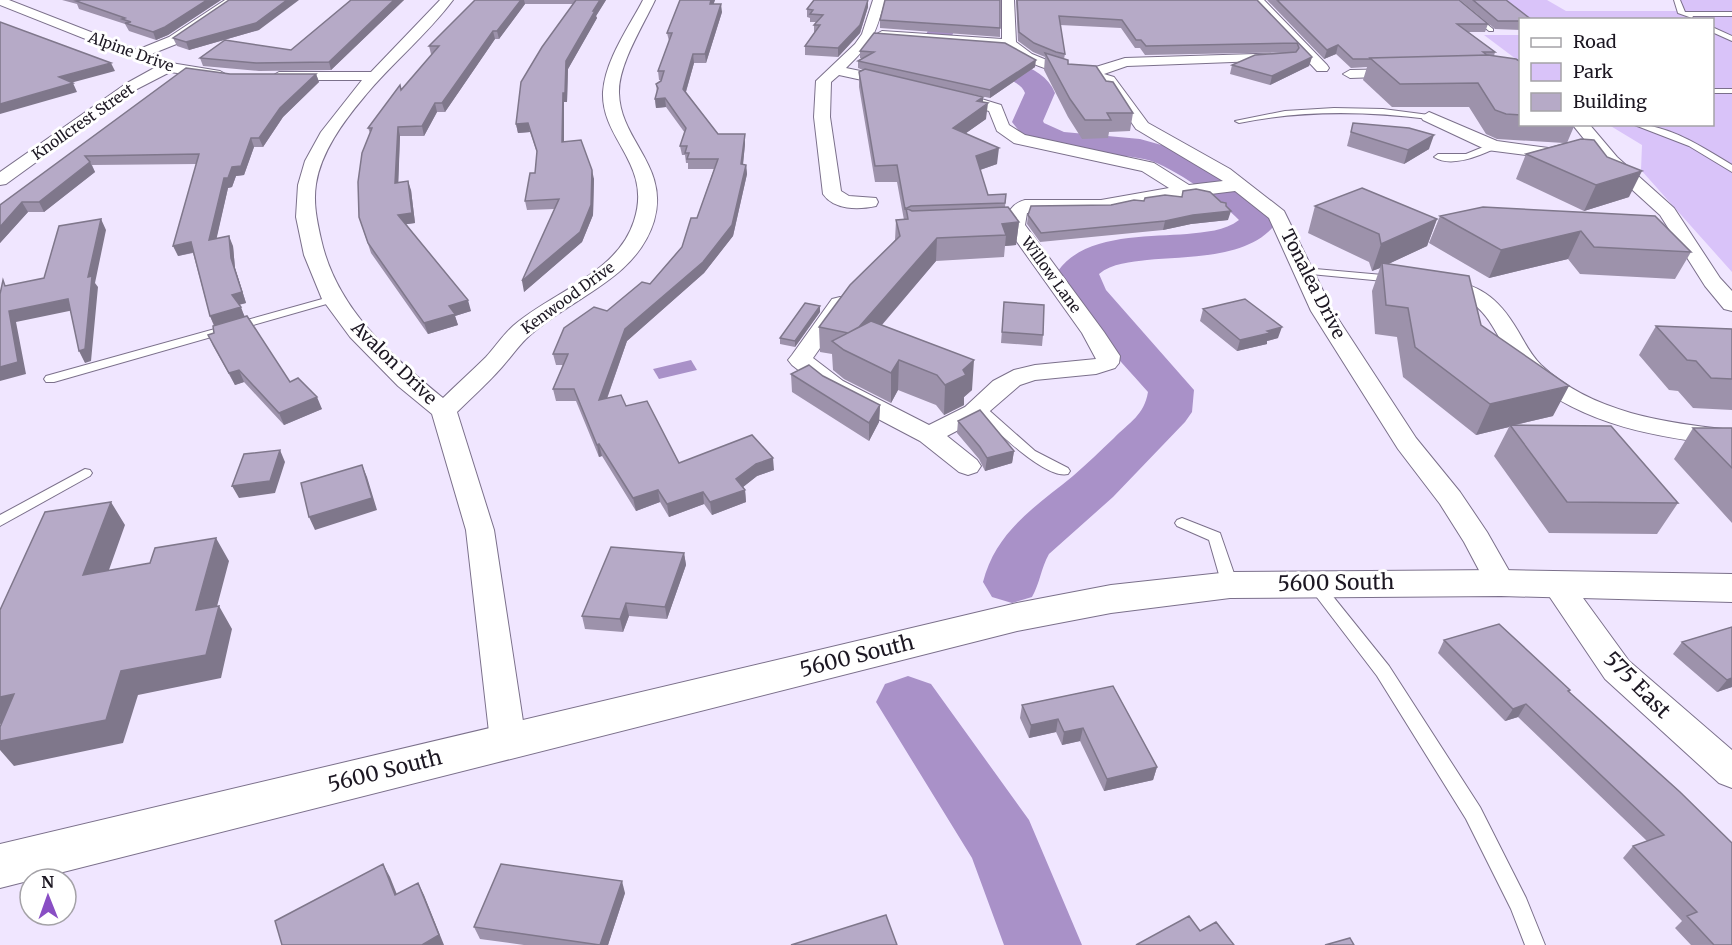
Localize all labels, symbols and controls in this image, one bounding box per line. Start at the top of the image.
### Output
legend [1519,18,1714,126]
street label: Alpine Drive [85,27,177,76]
text: Road [1573,30,1617,53]
text: Park [1573,60,1614,83]
street label: Knollcrest Street [28,79,137,164]
text: Building [1573,90,1647,113]
street label: Tonalea Drive [1276,225,1351,342]
street label: Willow Lane [1017,232,1085,317]
street label: Kenwood Drive [517,257,618,338]
street label: Avalon Drive [346,315,442,409]
street label: 5600 South [1277,568,1395,597]
street label: 5600 South [797,628,917,683]
street label: 575 East [1598,645,1677,724]
street label: 5600 South [325,743,445,798]
north arrow [18,867,78,927]
text: N [41,872,55,892]

